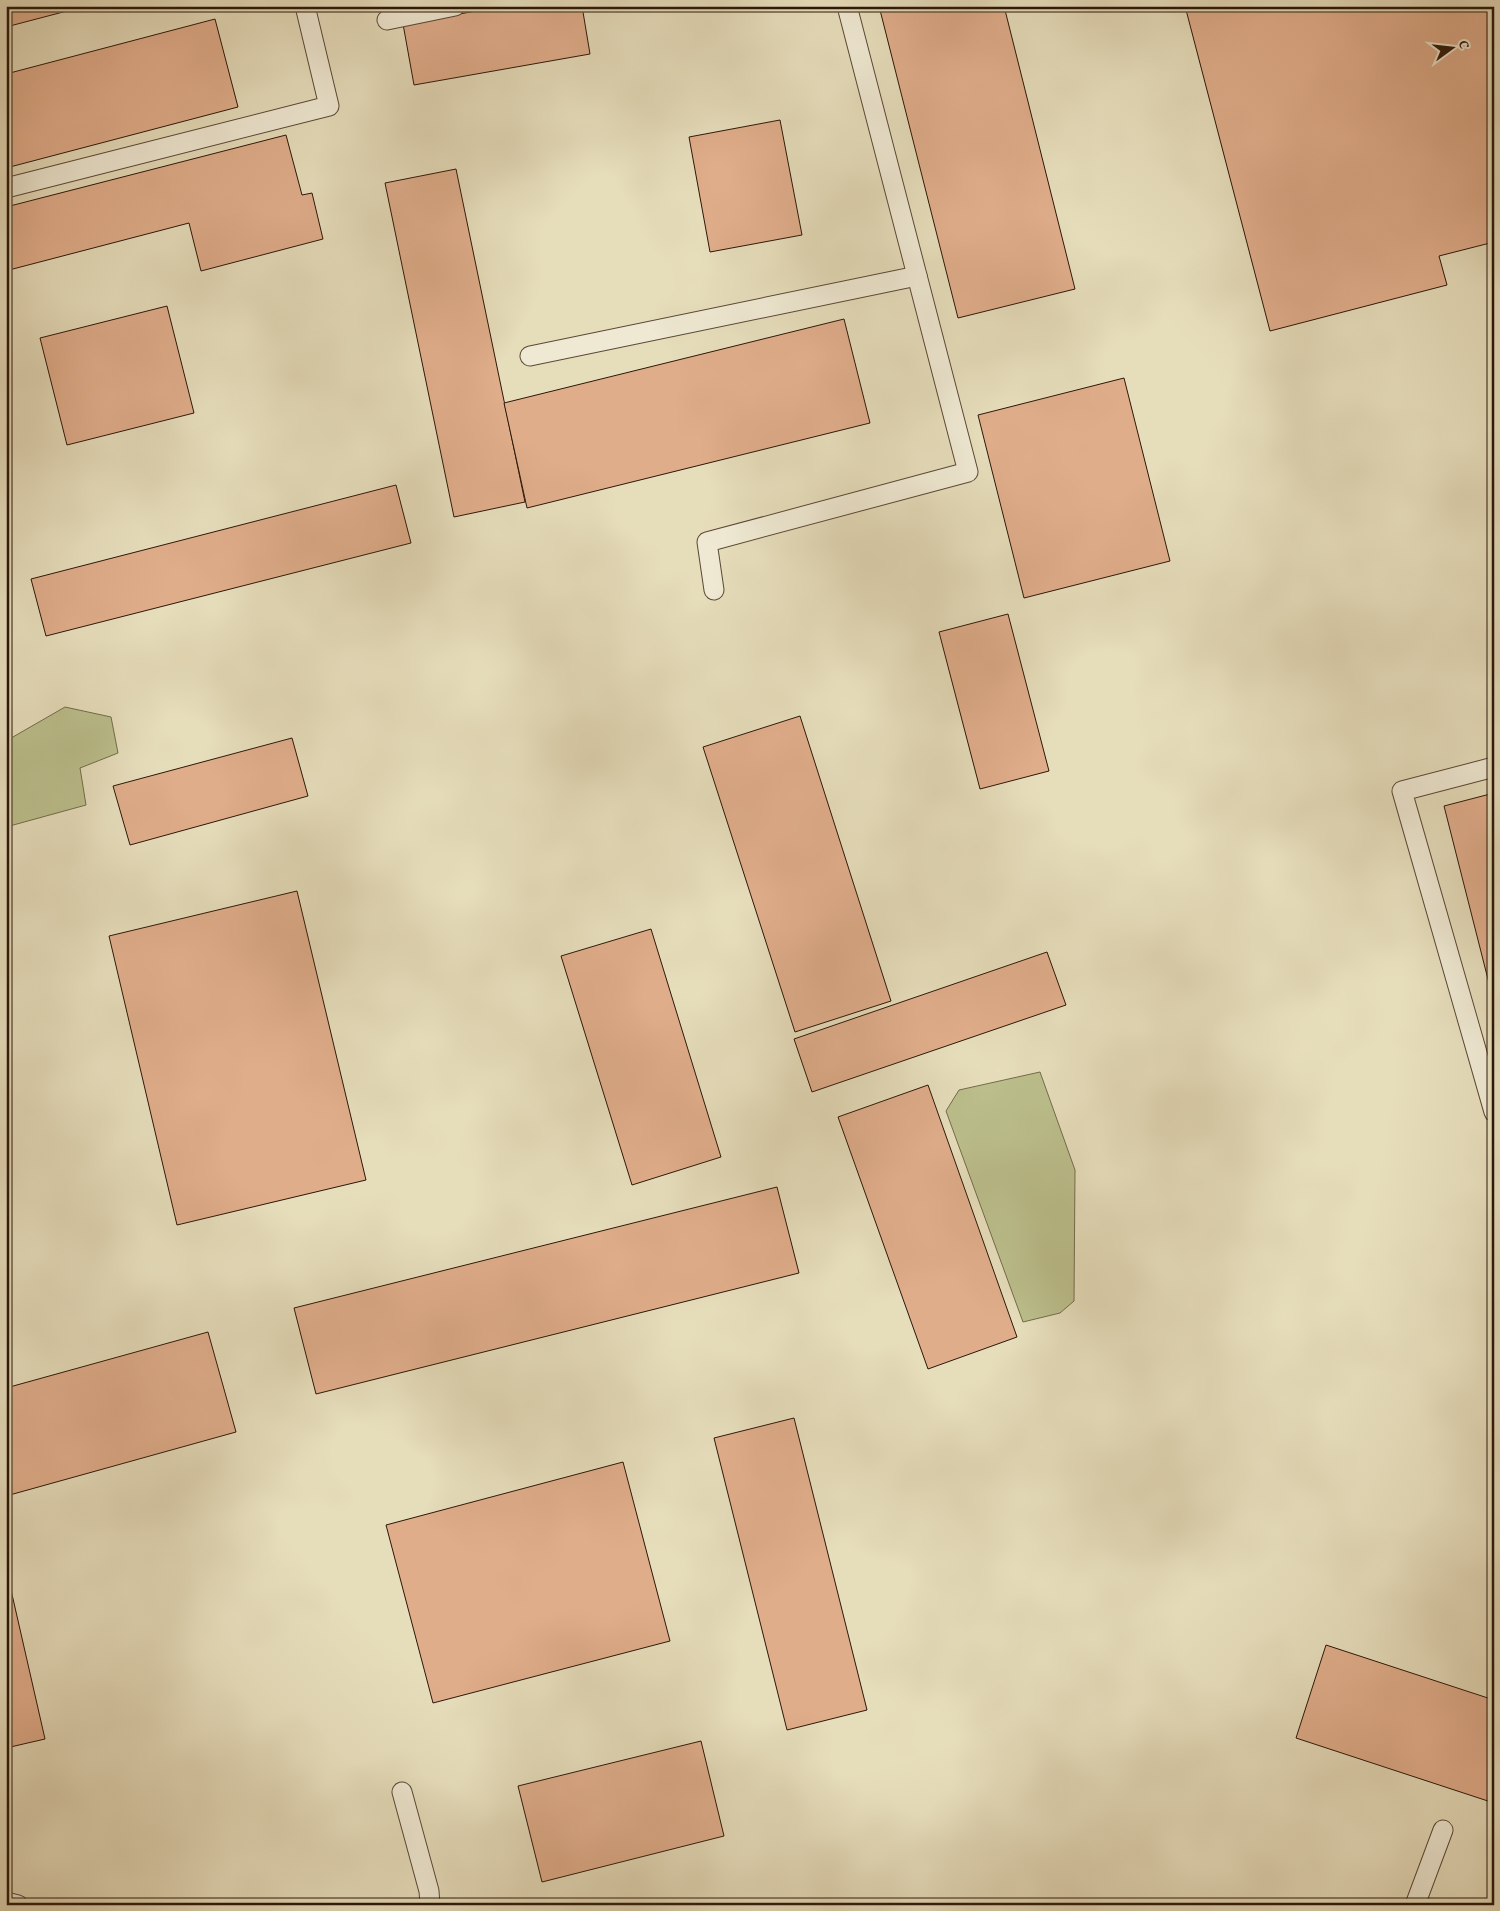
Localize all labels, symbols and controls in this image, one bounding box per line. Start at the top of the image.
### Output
north arrow [1428,22,1478,72]
text: С [1454,38,1475,51]

